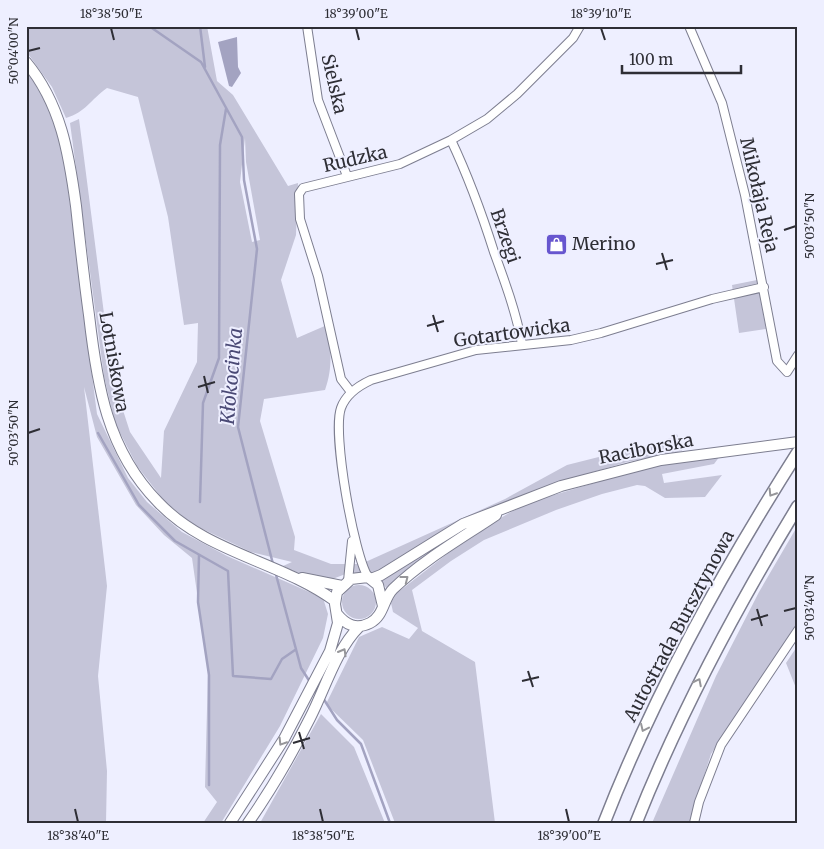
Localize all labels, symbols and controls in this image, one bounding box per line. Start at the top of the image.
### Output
text: 18°38'50"E [80,6,143,21]
text: 18°39'00"E [324,6,388,21]
text: 18°39'10"E [571,6,632,21]
text: 50°04'00"N [6,17,21,85]
scale bar [622,42,740,74]
text: 100 m [629,50,673,69]
street label: Sielska [316,52,353,116]
street label: Mikołaja Reja [735,135,784,255]
street label: Rudzka [321,140,390,177]
text: 50°03'50"N [802,192,817,259]
street label: Brzegi [485,206,526,266]
shop icon: Merino [544,232,568,256]
place label: Merino [572,232,635,255]
street label: Lotniskowa [94,310,135,414]
street label: Gotartowicka [452,313,572,352]
water label: Kłokocinka [215,327,247,426]
text: 50°03'50"N [6,399,21,466]
street label: Raciborska [597,428,696,469]
one-way arrow [769,488,778,497]
street label: Autostrada Bursztynowa [618,526,739,726]
text: 50°03'40"N [802,574,817,641]
one-way arrow [399,576,409,585]
one-way arrow [336,648,346,657]
one-way arrow [692,678,702,687]
one-way arrow [640,723,651,732]
one-way arrow [278,736,288,745]
text: 18°38'40"E [47,828,109,843]
text: 18°38'50"E [292,828,355,843]
text: 18°39'00"E [537,828,601,843]

